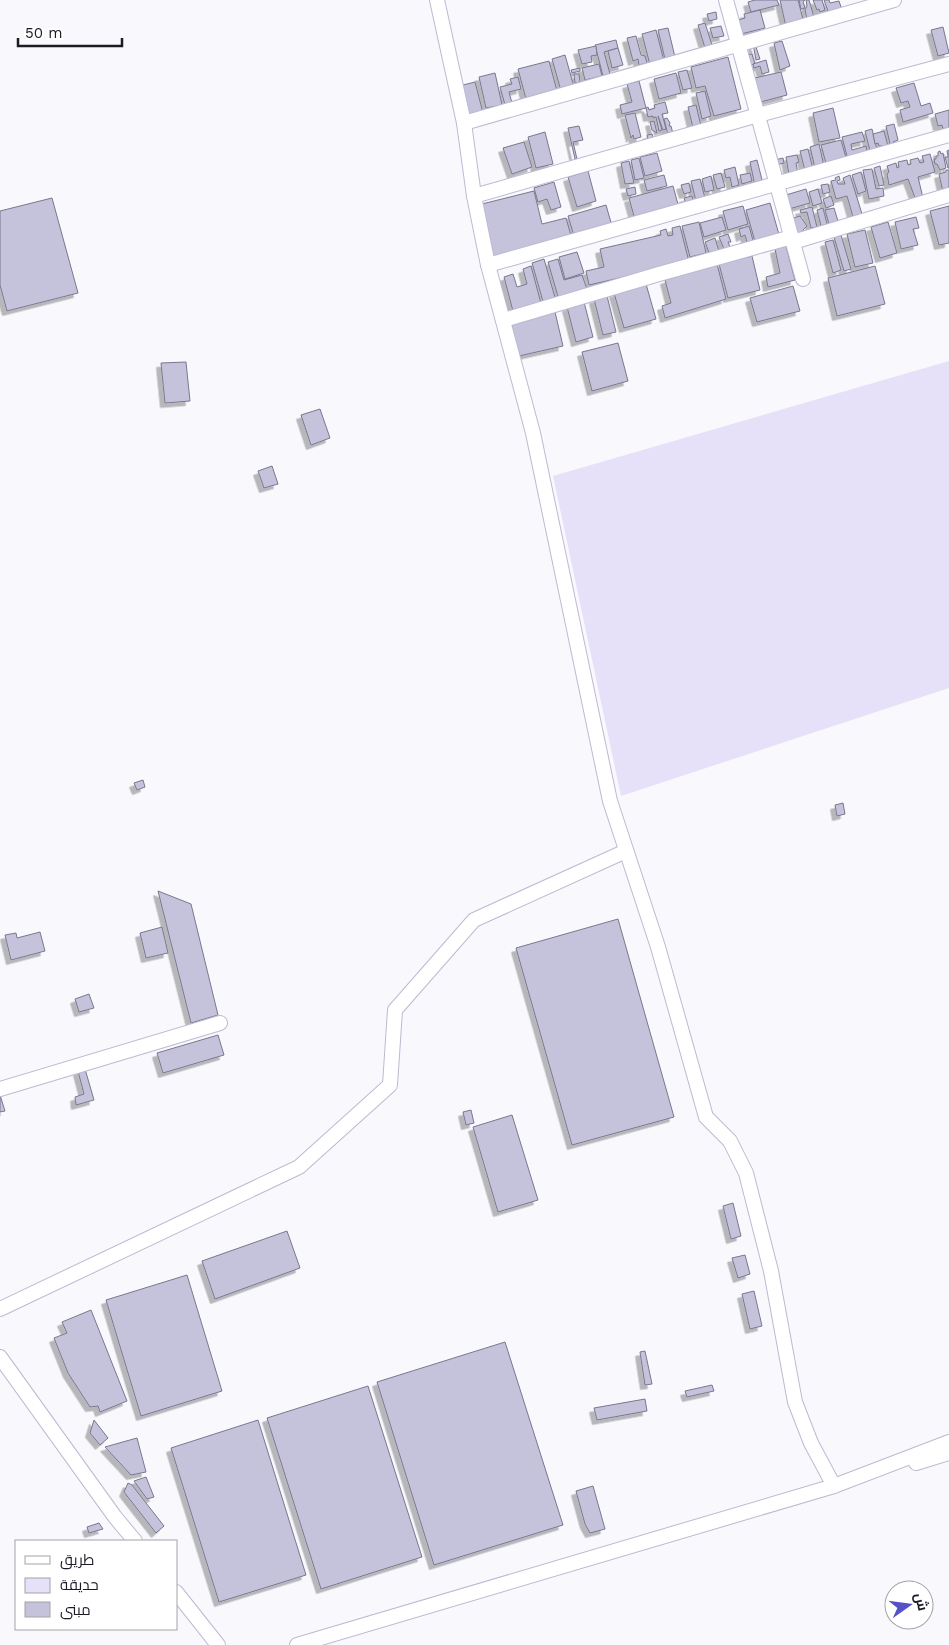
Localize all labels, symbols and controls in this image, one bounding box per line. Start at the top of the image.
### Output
scale bar [18,15,121,47]
text: 50 m [25,24,62,42]
legend [15,1540,178,1630]
text: طريق [60,1551,94,1570]
text: حديقة [60,1576,99,1594]
north arrow [884,1580,934,1630]
text: ش [911,1591,932,1613]
text: مبنى [60,1601,91,1620]

